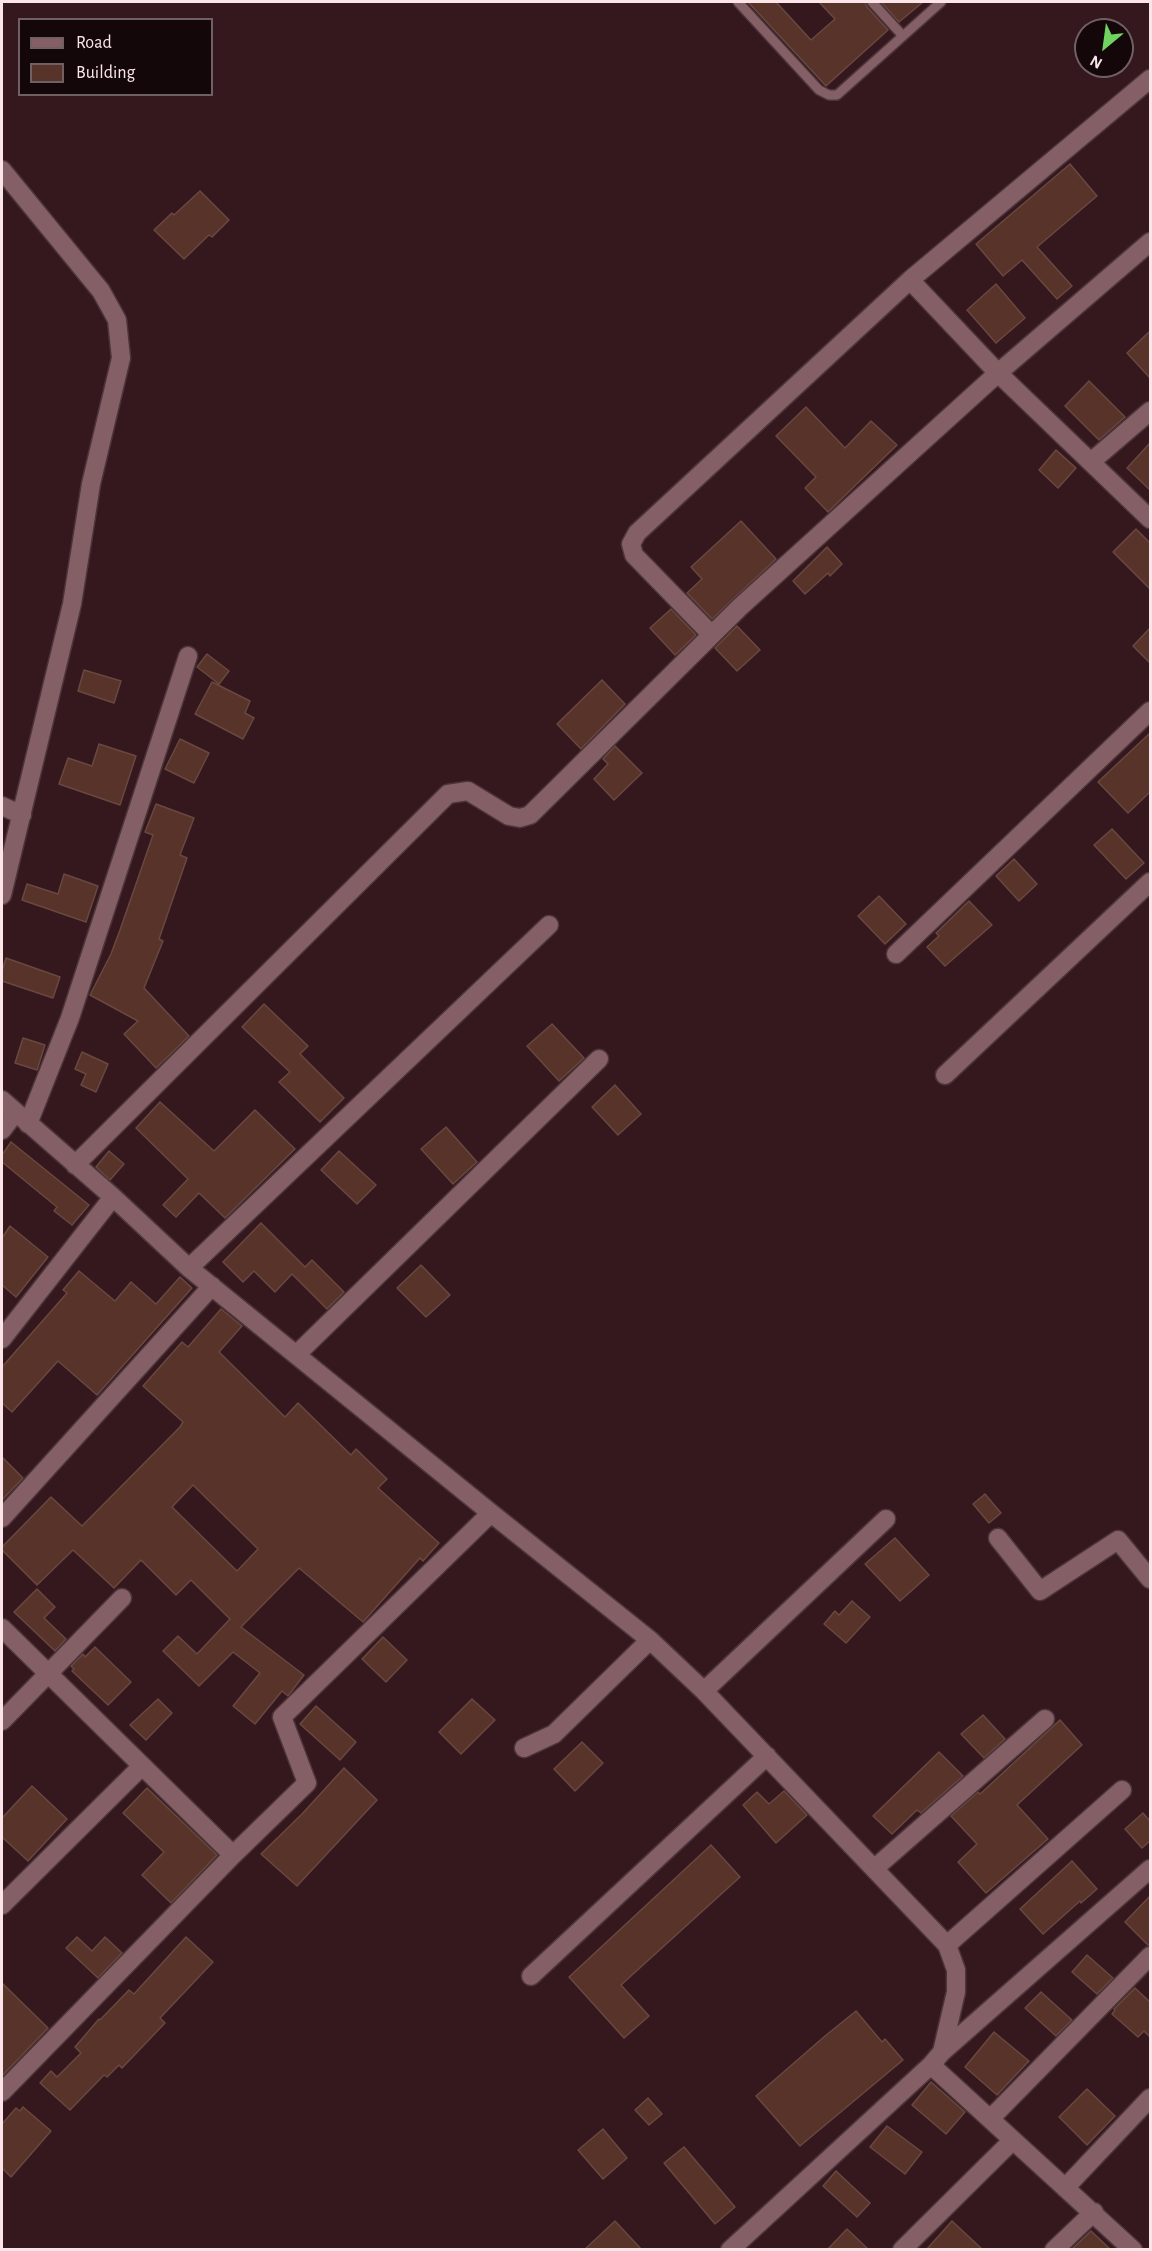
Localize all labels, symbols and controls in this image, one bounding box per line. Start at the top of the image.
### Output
legend [18,18,213,96]
north arrow [1074,18,1134,78]
text: Road [76,34,112,52]
text: N [1087,52,1105,72]
text: Building [76,64,135,82]

